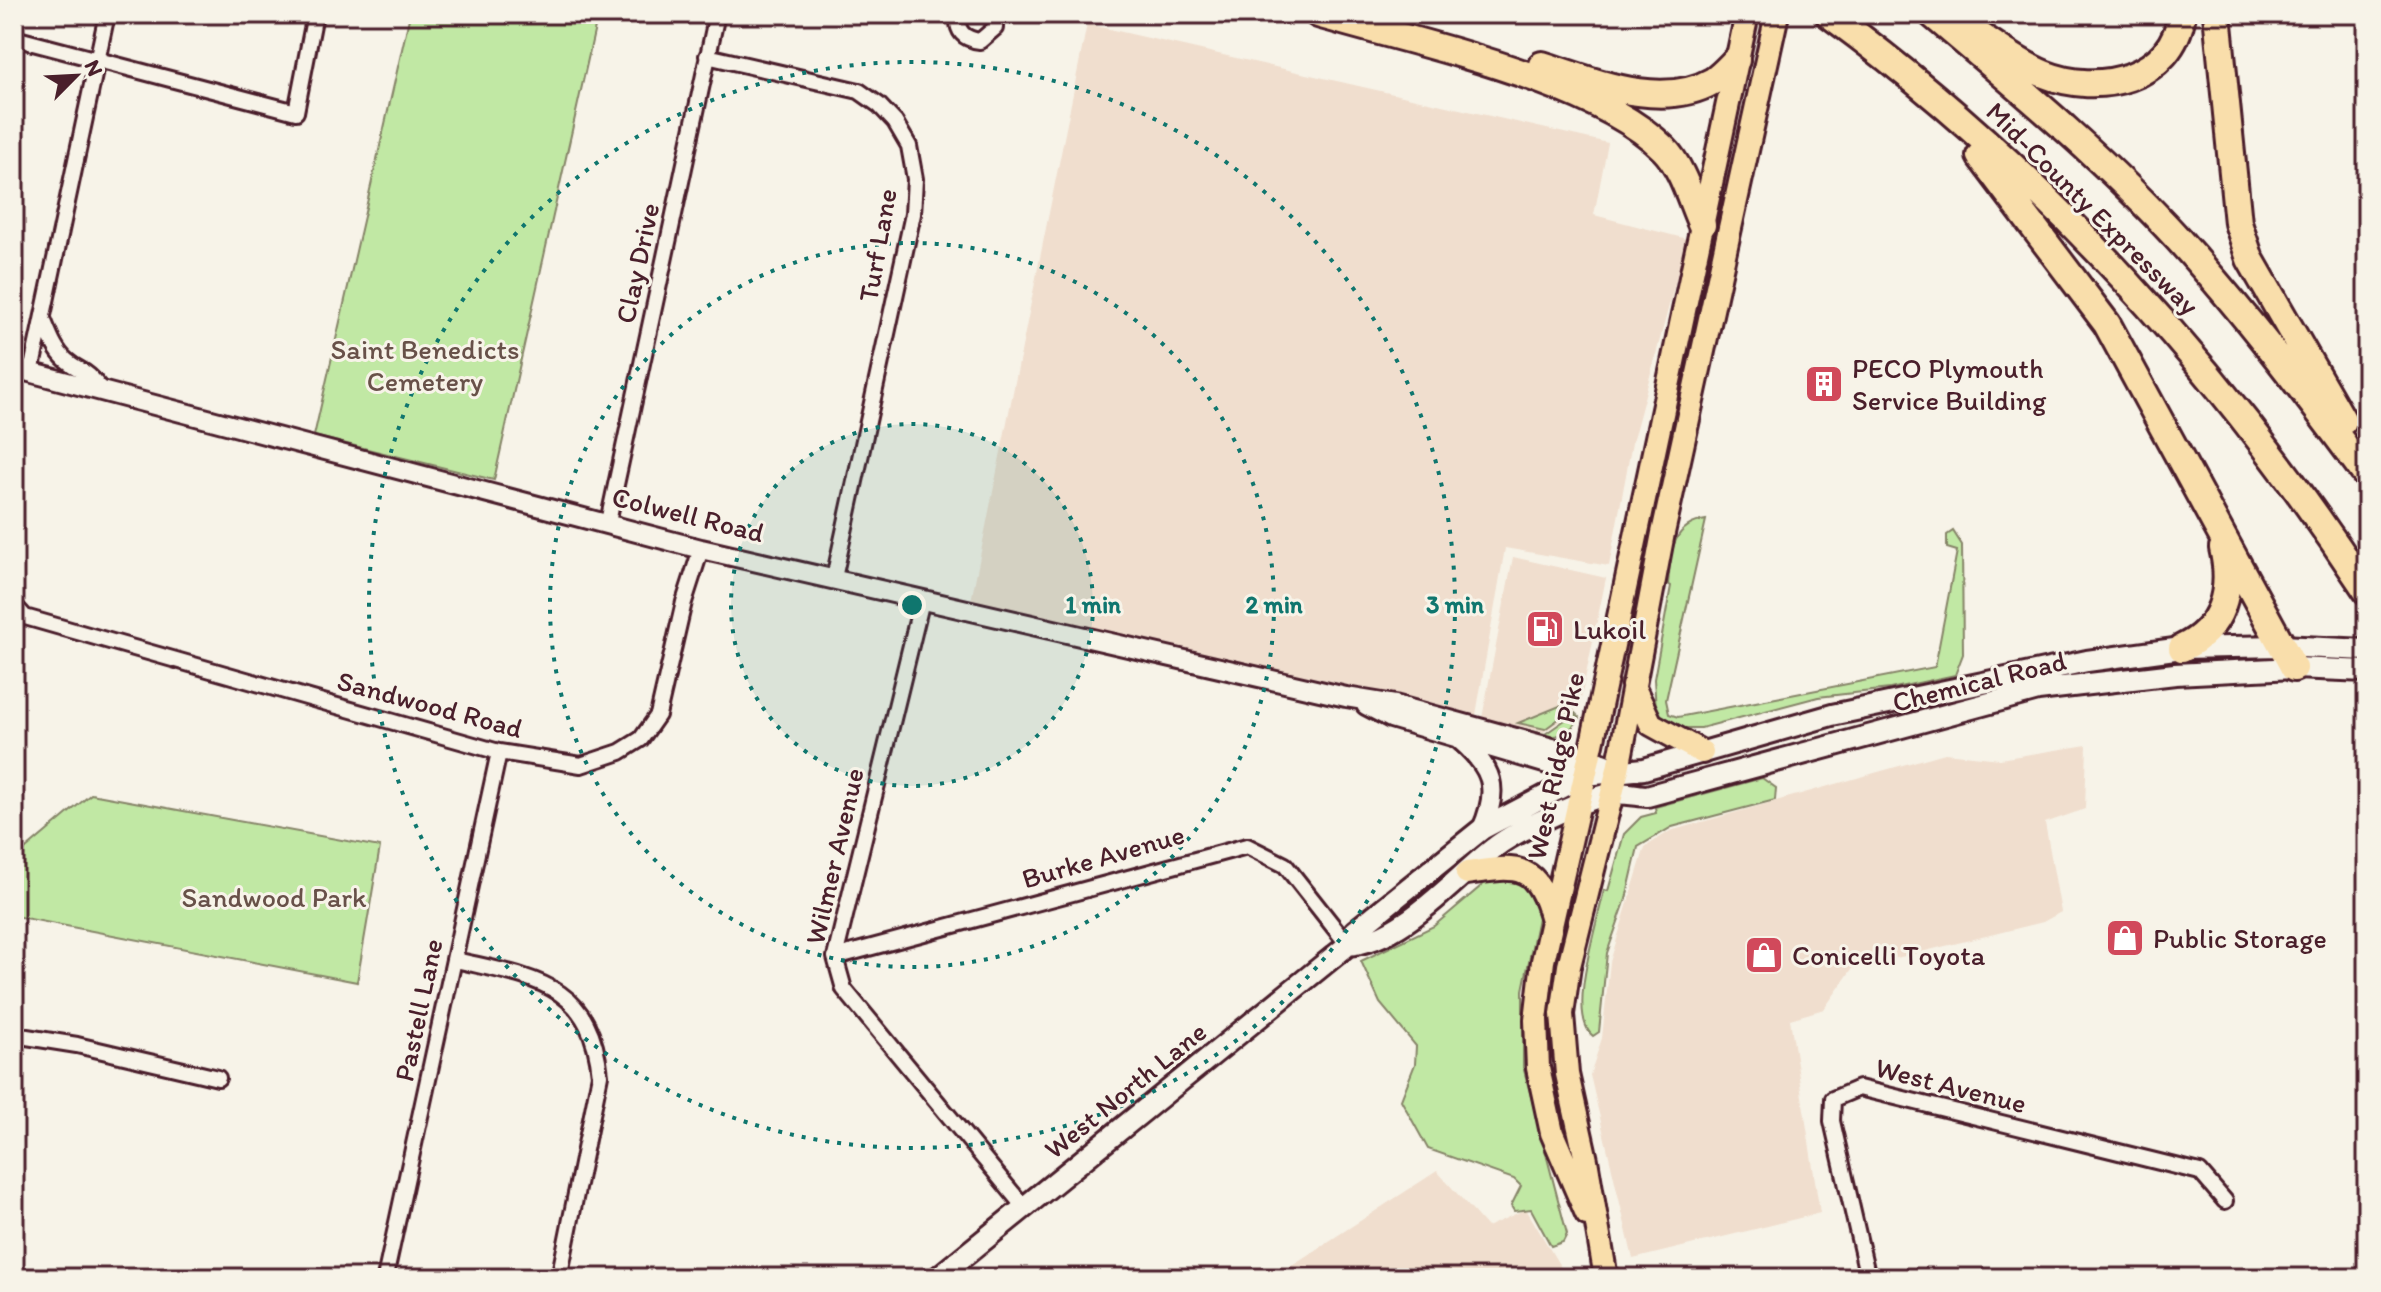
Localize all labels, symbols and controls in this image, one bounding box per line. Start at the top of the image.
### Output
north arrow [36,36,116,116]
text: N [78,56,109,80]
street label: Mid-County Expressway [1979,94,2207,322]
street label: Turf Lane [850,186,904,304]
street label: Clay Drive [608,200,666,326]
park label: Saint Benedicts Cemetery [331,332,519,398]
place label: PECO Plymouth Service Building [1852,351,2047,417]
building icon: PECO Plymouth Service Building [1803,363,1845,405]
street label: Colwell Road [608,479,768,549]
text: 1 min [1065,590,1121,619]
text: 2 min [1245,590,1303,619]
text: 3 min [1426,590,1484,619]
centre of rings [898,591,926,619]
fuel station icon: Lukoil [1524,608,1566,650]
place label: Lukoil [1573,612,1646,646]
street label: Chemical Road [1889,643,2069,719]
street label: Sandwood Road [334,663,526,745]
street label: West Ridge Pike [1519,669,1591,863]
street label: Wilmer Avenue [797,764,871,948]
street label: Burke Avenue [1018,817,1188,895]
park label: Sandwood Park [181,880,367,914]
shop icon: Public Storage [2104,917,2146,959]
place label: Public Storage [2153,921,2327,955]
shop icon: Conicelli Toyota [1743,934,1785,976]
street label: Pastell Lane [386,936,450,1084]
place label: Conicelli Toyota [1792,938,1986,972]
street label: West North Lane [1037,1014,1213,1166]
street label: West Avenue [1872,1050,2030,1120]

